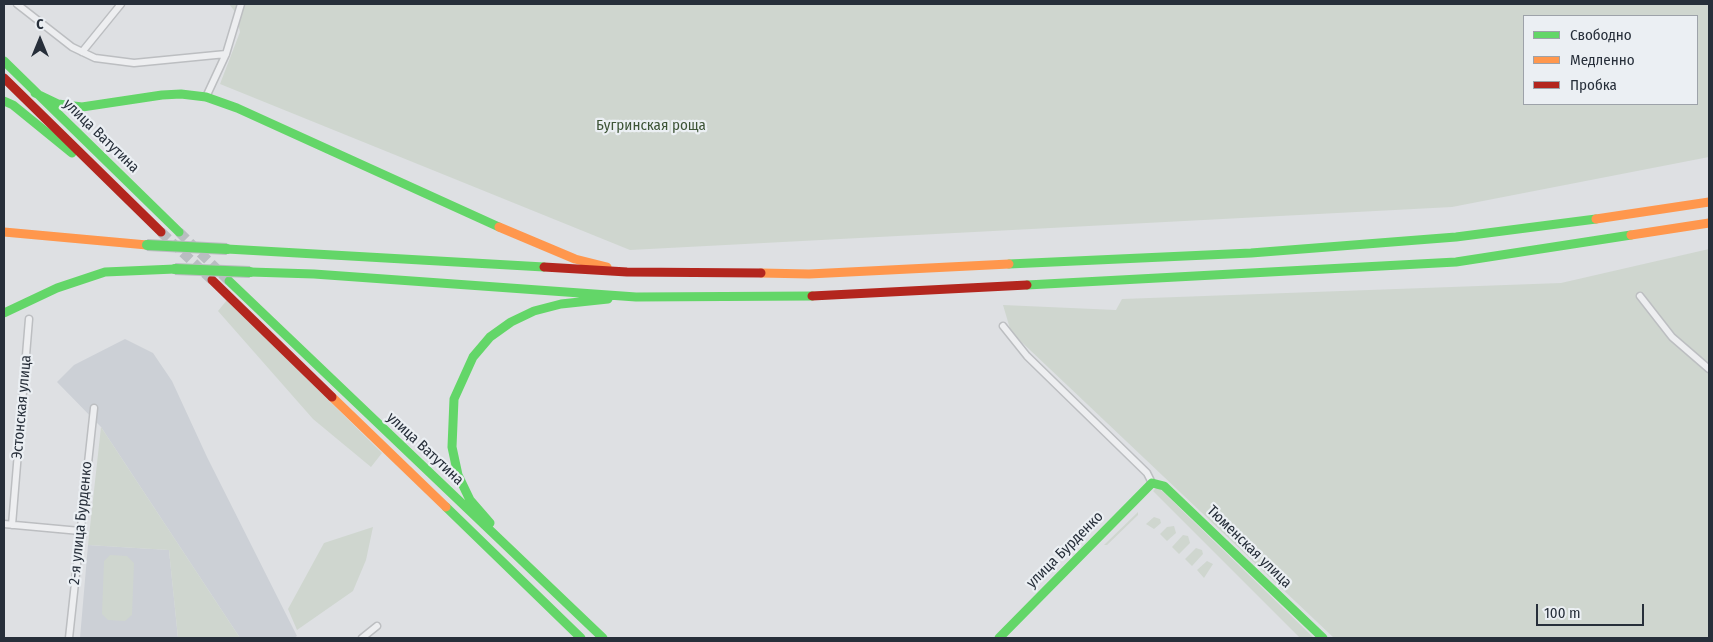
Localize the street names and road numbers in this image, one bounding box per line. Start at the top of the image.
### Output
street label: улица Ватутина [59,95,143,177]
street label: Эстонская улица [8,354,36,460]
street label: улица Ватутина [383,409,467,489]
street label: 2-я улица Бурденко [66,460,96,586]
street label: Тюменская улица [1203,502,1295,592]
street label: улица Бурденко [1023,508,1107,592]

